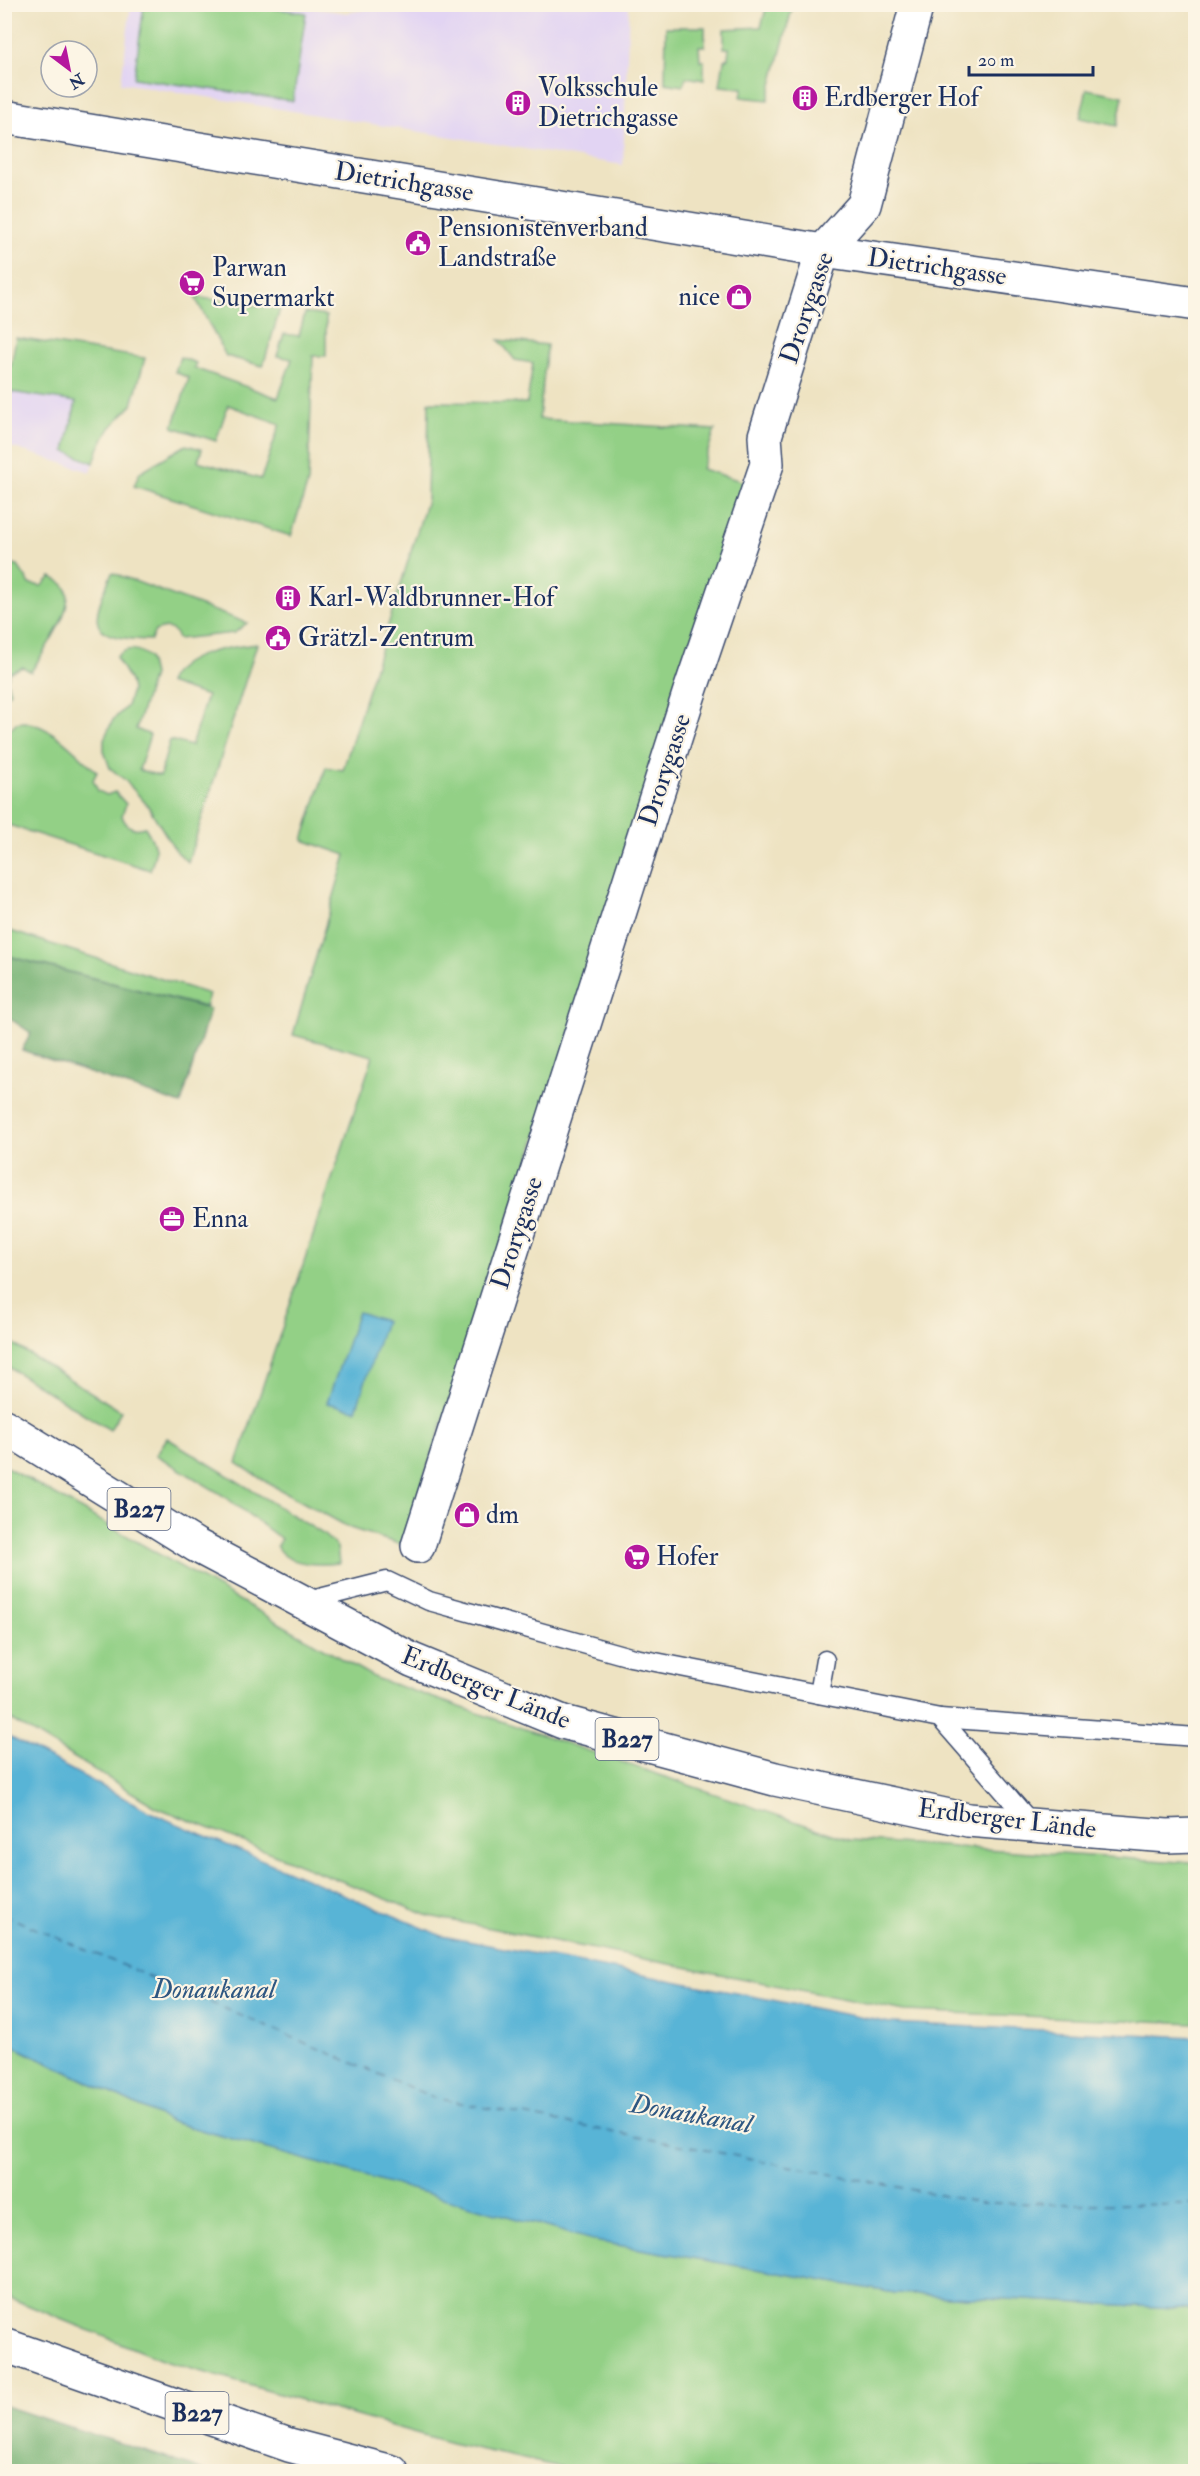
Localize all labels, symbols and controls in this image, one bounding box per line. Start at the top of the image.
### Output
north arrow [39,39,99,99]
scale bar [969,39,1094,77]
text: 20 m [978,49,1014,72]
text: N [64,68,89,94]
place label: Volksschule Dietrichgasse [538,72,678,134]
place label: Erdberger Hof [824,82,983,114]
building icon: Erdberger Hof [790,83,820,113]
building icon: Volksschule Dietrichgasse [503,88,533,118]
street label: Dietrichgasse [332,155,476,209]
place label: Pensionistenverband Landstraße [438,212,648,274]
public building icon: Pensionistenverband Landstraße [403,228,433,258]
street label: Dietrichgasse [865,241,1009,293]
street label: Drorygasse [773,248,841,368]
place label: Parwan Supermarkt [212,252,335,315]
supermarket icon: Parwan Supermarkt [177,268,207,298]
place label: nice [678,281,720,313]
shop icon: nice [724,282,754,312]
place label: Karl-Waldbrunner-Hof [308,582,558,614]
building icon: Karl-Waldbrunner-Hof [273,583,303,613]
place label: Grätzl-Zentrum [298,622,474,654]
public building icon: Grätzl-Zentrum [263,623,293,653]
street label: Drorygasse [632,710,698,830]
street label: Drorygasse [484,1173,550,1293]
place label: Enna [192,1203,249,1235]
office icon: Enna [157,1204,187,1234]
road number: B227 [108,1488,170,1530]
place label: dm [486,1499,519,1531]
shop icon: dm [452,1500,482,1530]
place label: Hofer [656,1541,719,1573]
supermarket icon: Hofer [622,1542,652,1572]
street label: Erdberger Lände [397,1640,575,1737]
road number: B227 [596,1718,658,1760]
street label: Erdberger Lände [916,1792,1098,1846]
water label: Donaukanal [152,1973,278,2006]
water label: Donaukanal [627,2087,757,2141]
road number: B227 [166,2392,228,2434]

